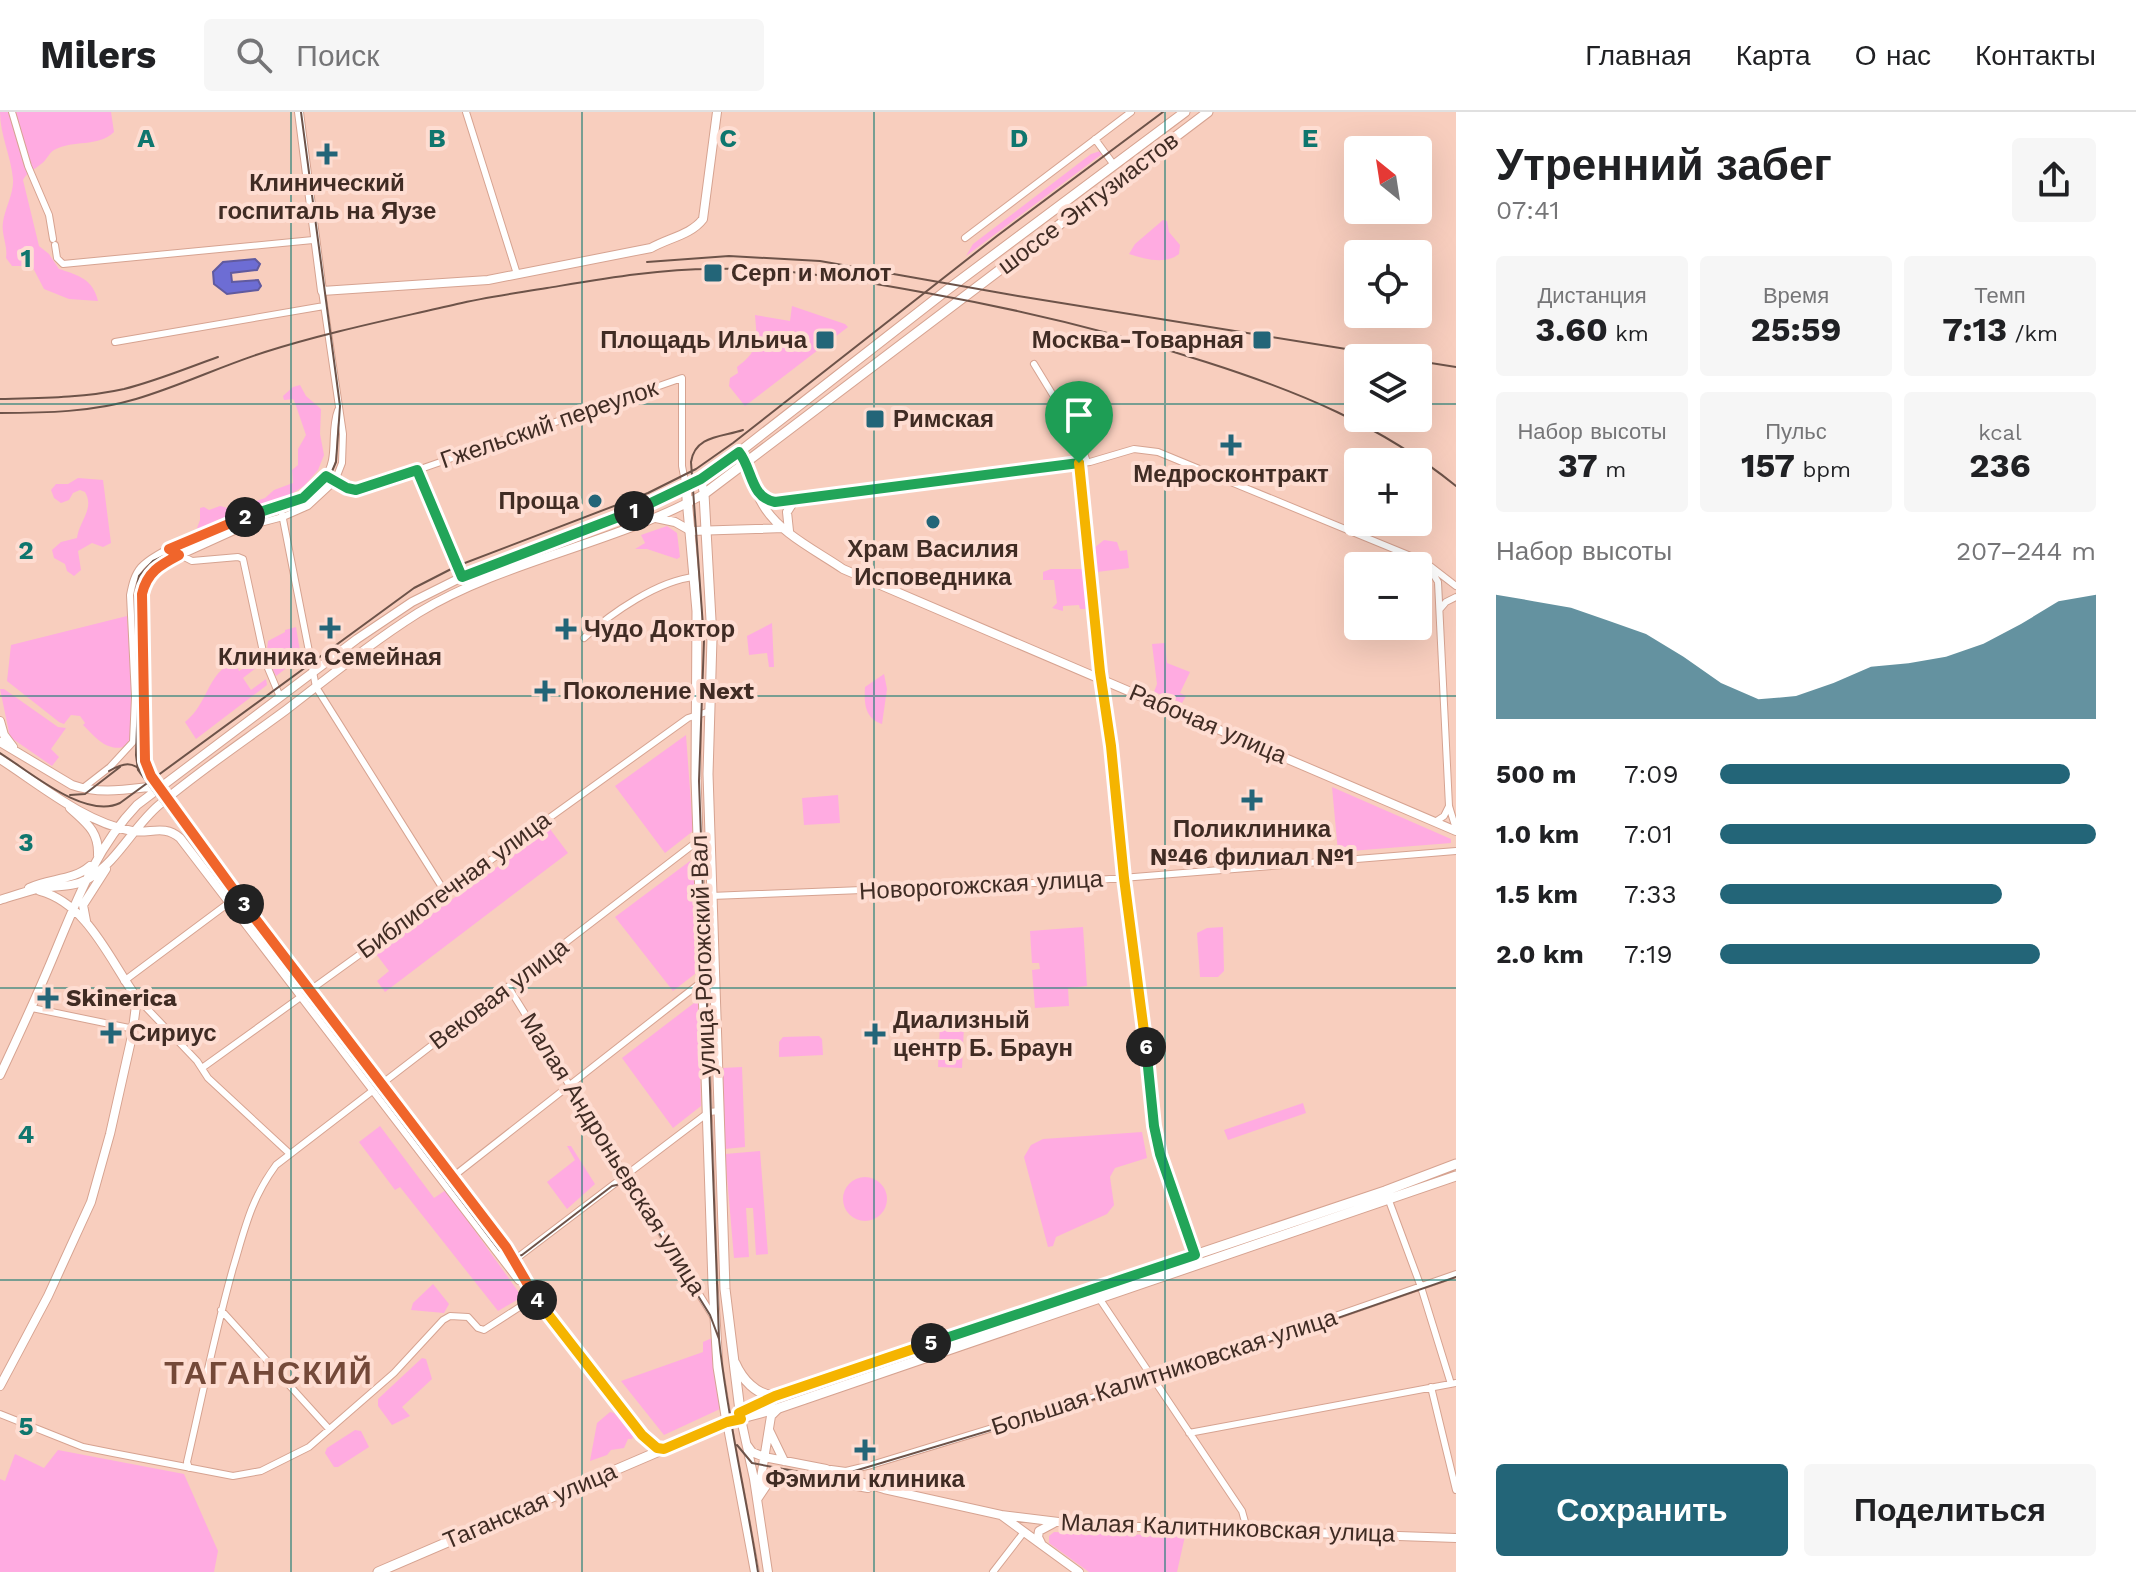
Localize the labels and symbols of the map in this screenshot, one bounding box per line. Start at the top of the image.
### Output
text: A [137,123,155,153]
text: B [428,123,446,153]
text: C [719,123,737,153]
text: D [1010,123,1028,153]
text: E [1302,123,1318,153]
street label: шоссе Энтузиастов [992,126,1184,280]
north arrow [1344,136,1432,224]
marker: Клинический госпиталь на Яузе [316,143,338,165]
place label: Клинический госпиталь на Яузе [218,169,436,225]
text: 1 [20,243,32,273]
place label: Серп и молот [731,259,892,287]
marker: Серп и молот [702,262,724,284]
place label: Площадь Ильича [600,326,808,354]
place label: Москва-Товарная [1032,326,1244,354]
marker: Площадь Ильича [814,329,836,351]
marker: Москва-Товарная [1251,329,1273,351]
street label: Гжельский переулок [437,373,662,474]
pin [1045,381,1113,463]
place label: Римская [893,405,994,433]
marker: Римская [864,408,886,430]
marker: Медросконтракт [1220,434,1242,456]
place label: Медросконтракт [1133,460,1329,488]
place label: Проща [499,487,580,515]
pin: 1 [614,491,654,531]
marker: Проща [586,492,604,510]
pin: 2 [225,497,265,537]
marker: Храм Василия Исповедника [924,513,942,531]
text: 2 [18,535,34,565]
place label: Храм Василия Исповедника [847,535,1019,591]
place label: Чудо Доктор [584,615,735,643]
marker: Клиника Семейная [319,617,341,639]
marker: Чудо Доктор [555,618,577,640]
place label: Клиника Семейная [218,643,442,671]
place label: Поколение Next [563,677,755,705]
street label: Рабочая улица [1125,678,1291,770]
marker: Поколение Next [534,680,556,702]
marker: Поликлиника №46 филиал №1 [1241,789,1263,811]
street label: Библиотечная улица [352,805,556,964]
place label: Поликлиника №46 филиал №1 [1150,815,1354,871]
text: 3 [18,827,34,857]
street label: улица Рогожский Вал [685,834,721,1076]
street label: Новорогожская улица [858,865,1104,905]
pin: 3 [224,884,264,924]
street label: Вековая улица [424,932,574,1055]
place label: Skinerica [66,984,177,1012]
marker: Skinerica [37,987,59,1009]
place label: Диализный центр Б. Браун [893,1006,1073,1062]
street label: Малая Андроньевская улица [514,1008,712,1301]
place label: Сириус [129,1019,217,1047]
marker: Сириус [100,1022,122,1044]
marker: Диализный центр Б. Браун [864,1023,886,1045]
pin: 6 [1126,1027,1166,1067]
text: 4 [18,1119,35,1149]
pin: 4 [517,1280,557,1320]
street label: Большая Калитниковская улица [988,1303,1341,1441]
pin: 5 [911,1323,951,1363]
district label: ТАГАНСКИЙ [164,1354,374,1392]
text: 5 [18,1411,34,1441]
marker: Фэмили клиника [854,1439,876,1461]
street label: Таганская улица [439,1457,621,1555]
place label: Фэмили клиника [765,1465,966,1493]
street label: Малая Калитниковская улица [1060,1508,1396,1548]

